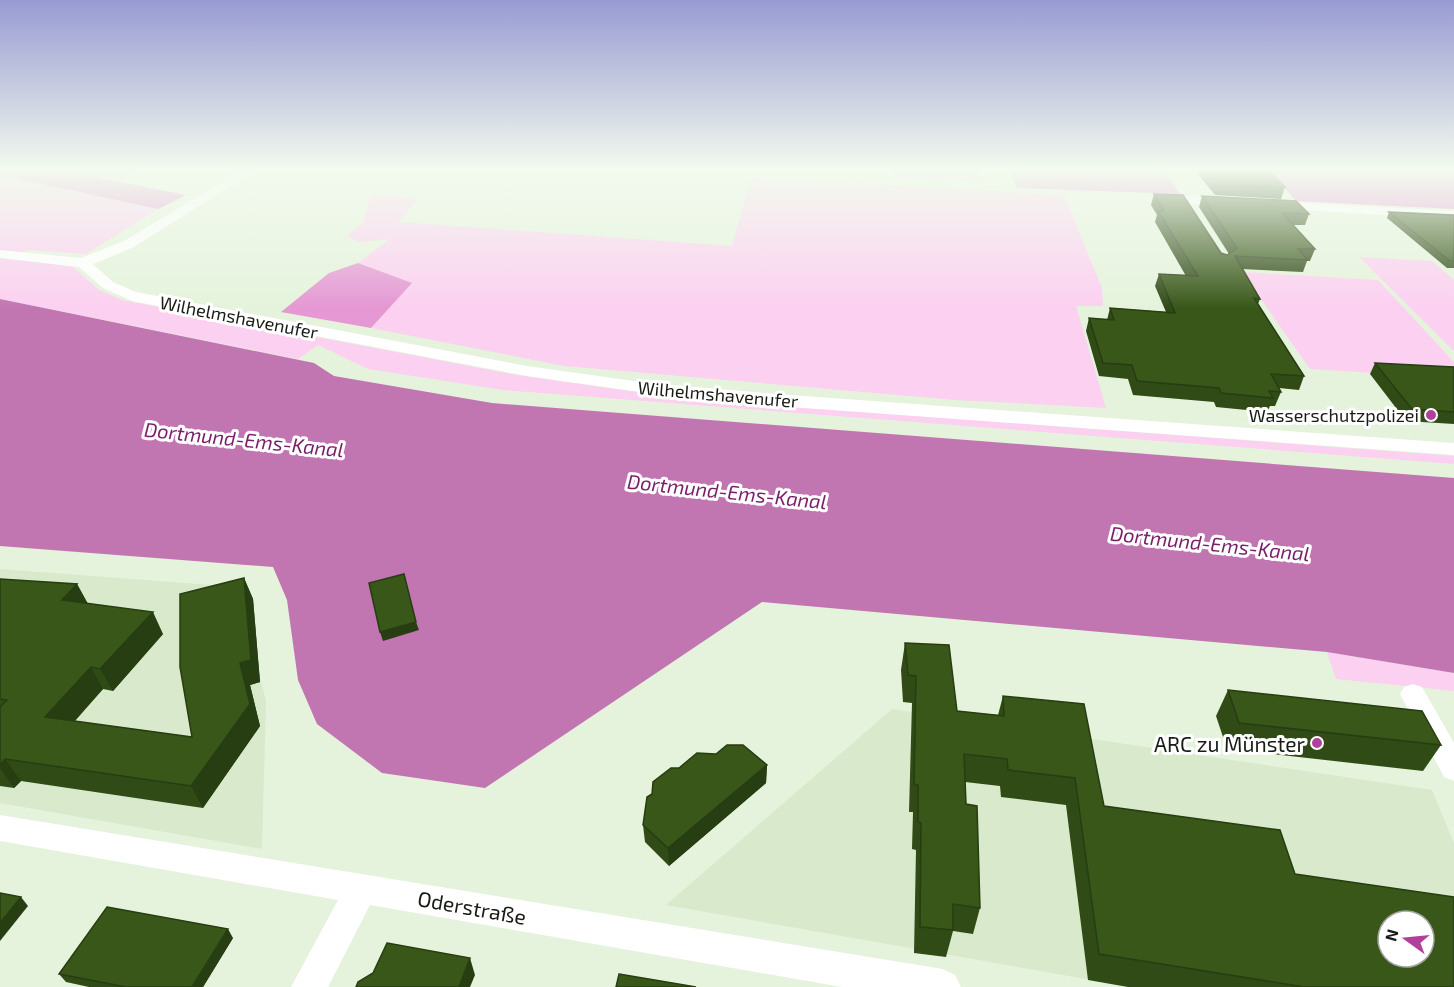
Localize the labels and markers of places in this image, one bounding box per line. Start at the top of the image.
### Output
place label: Wasserschutzpolizei [1249,404,1419,426]
marker: Wasserschutzpolizei [1424,408,1438,422]
place label: ARC zu Münster [1154,731,1306,756]
marker: ARC zu Münster [1310,736,1324,750]

